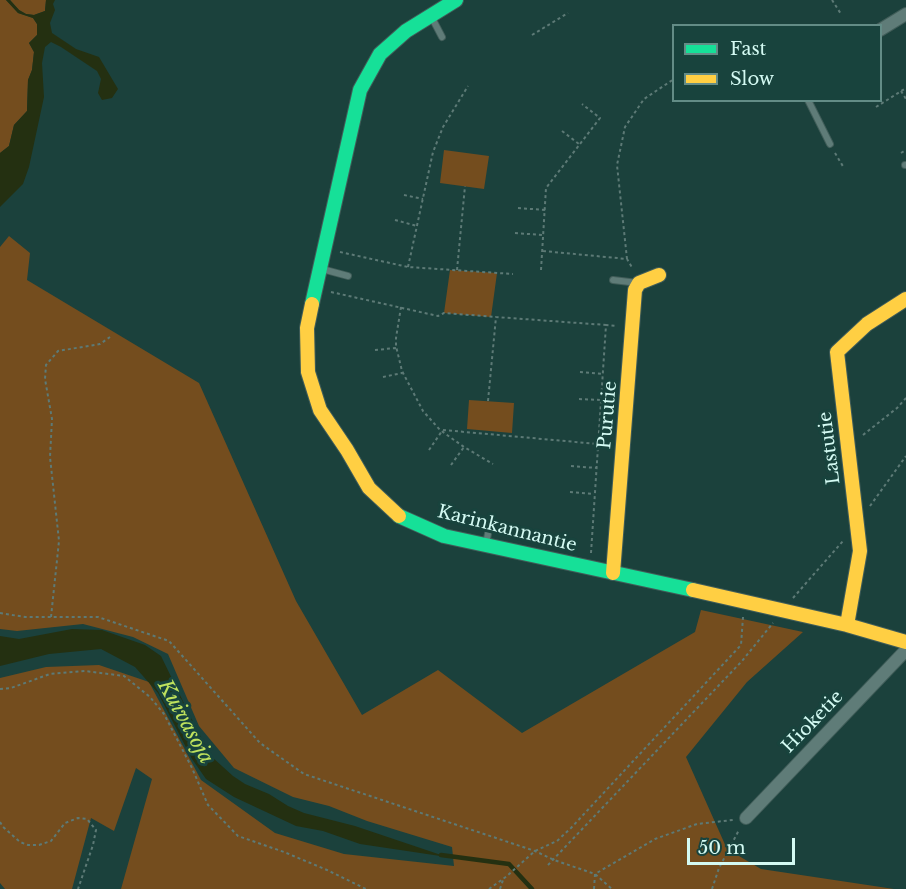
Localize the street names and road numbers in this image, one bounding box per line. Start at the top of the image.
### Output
street label: Purutie [594,380,622,450]
street label: Lastutie [815,410,845,486]
street label: Karinkannantie [435,501,579,557]
street label: Hioketie [778,686,848,758]

